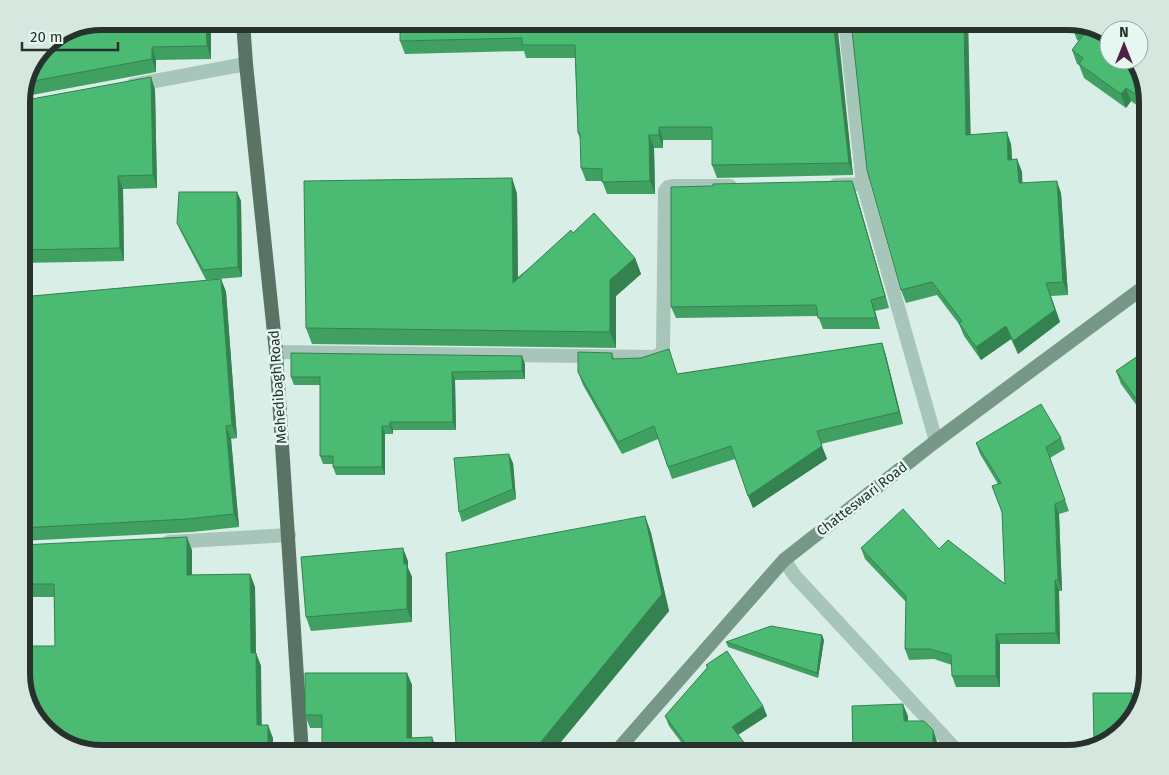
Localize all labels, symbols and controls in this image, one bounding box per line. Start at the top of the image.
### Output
scale bar [22,20,119,52]
north arrow [1099,20,1149,70]
text: N [1119,24,1129,41]
text: 20 m [30,28,63,46]
street label: Mehedibagh Road [266,330,290,444]
street label: Chatteswari Road [813,458,911,540]

